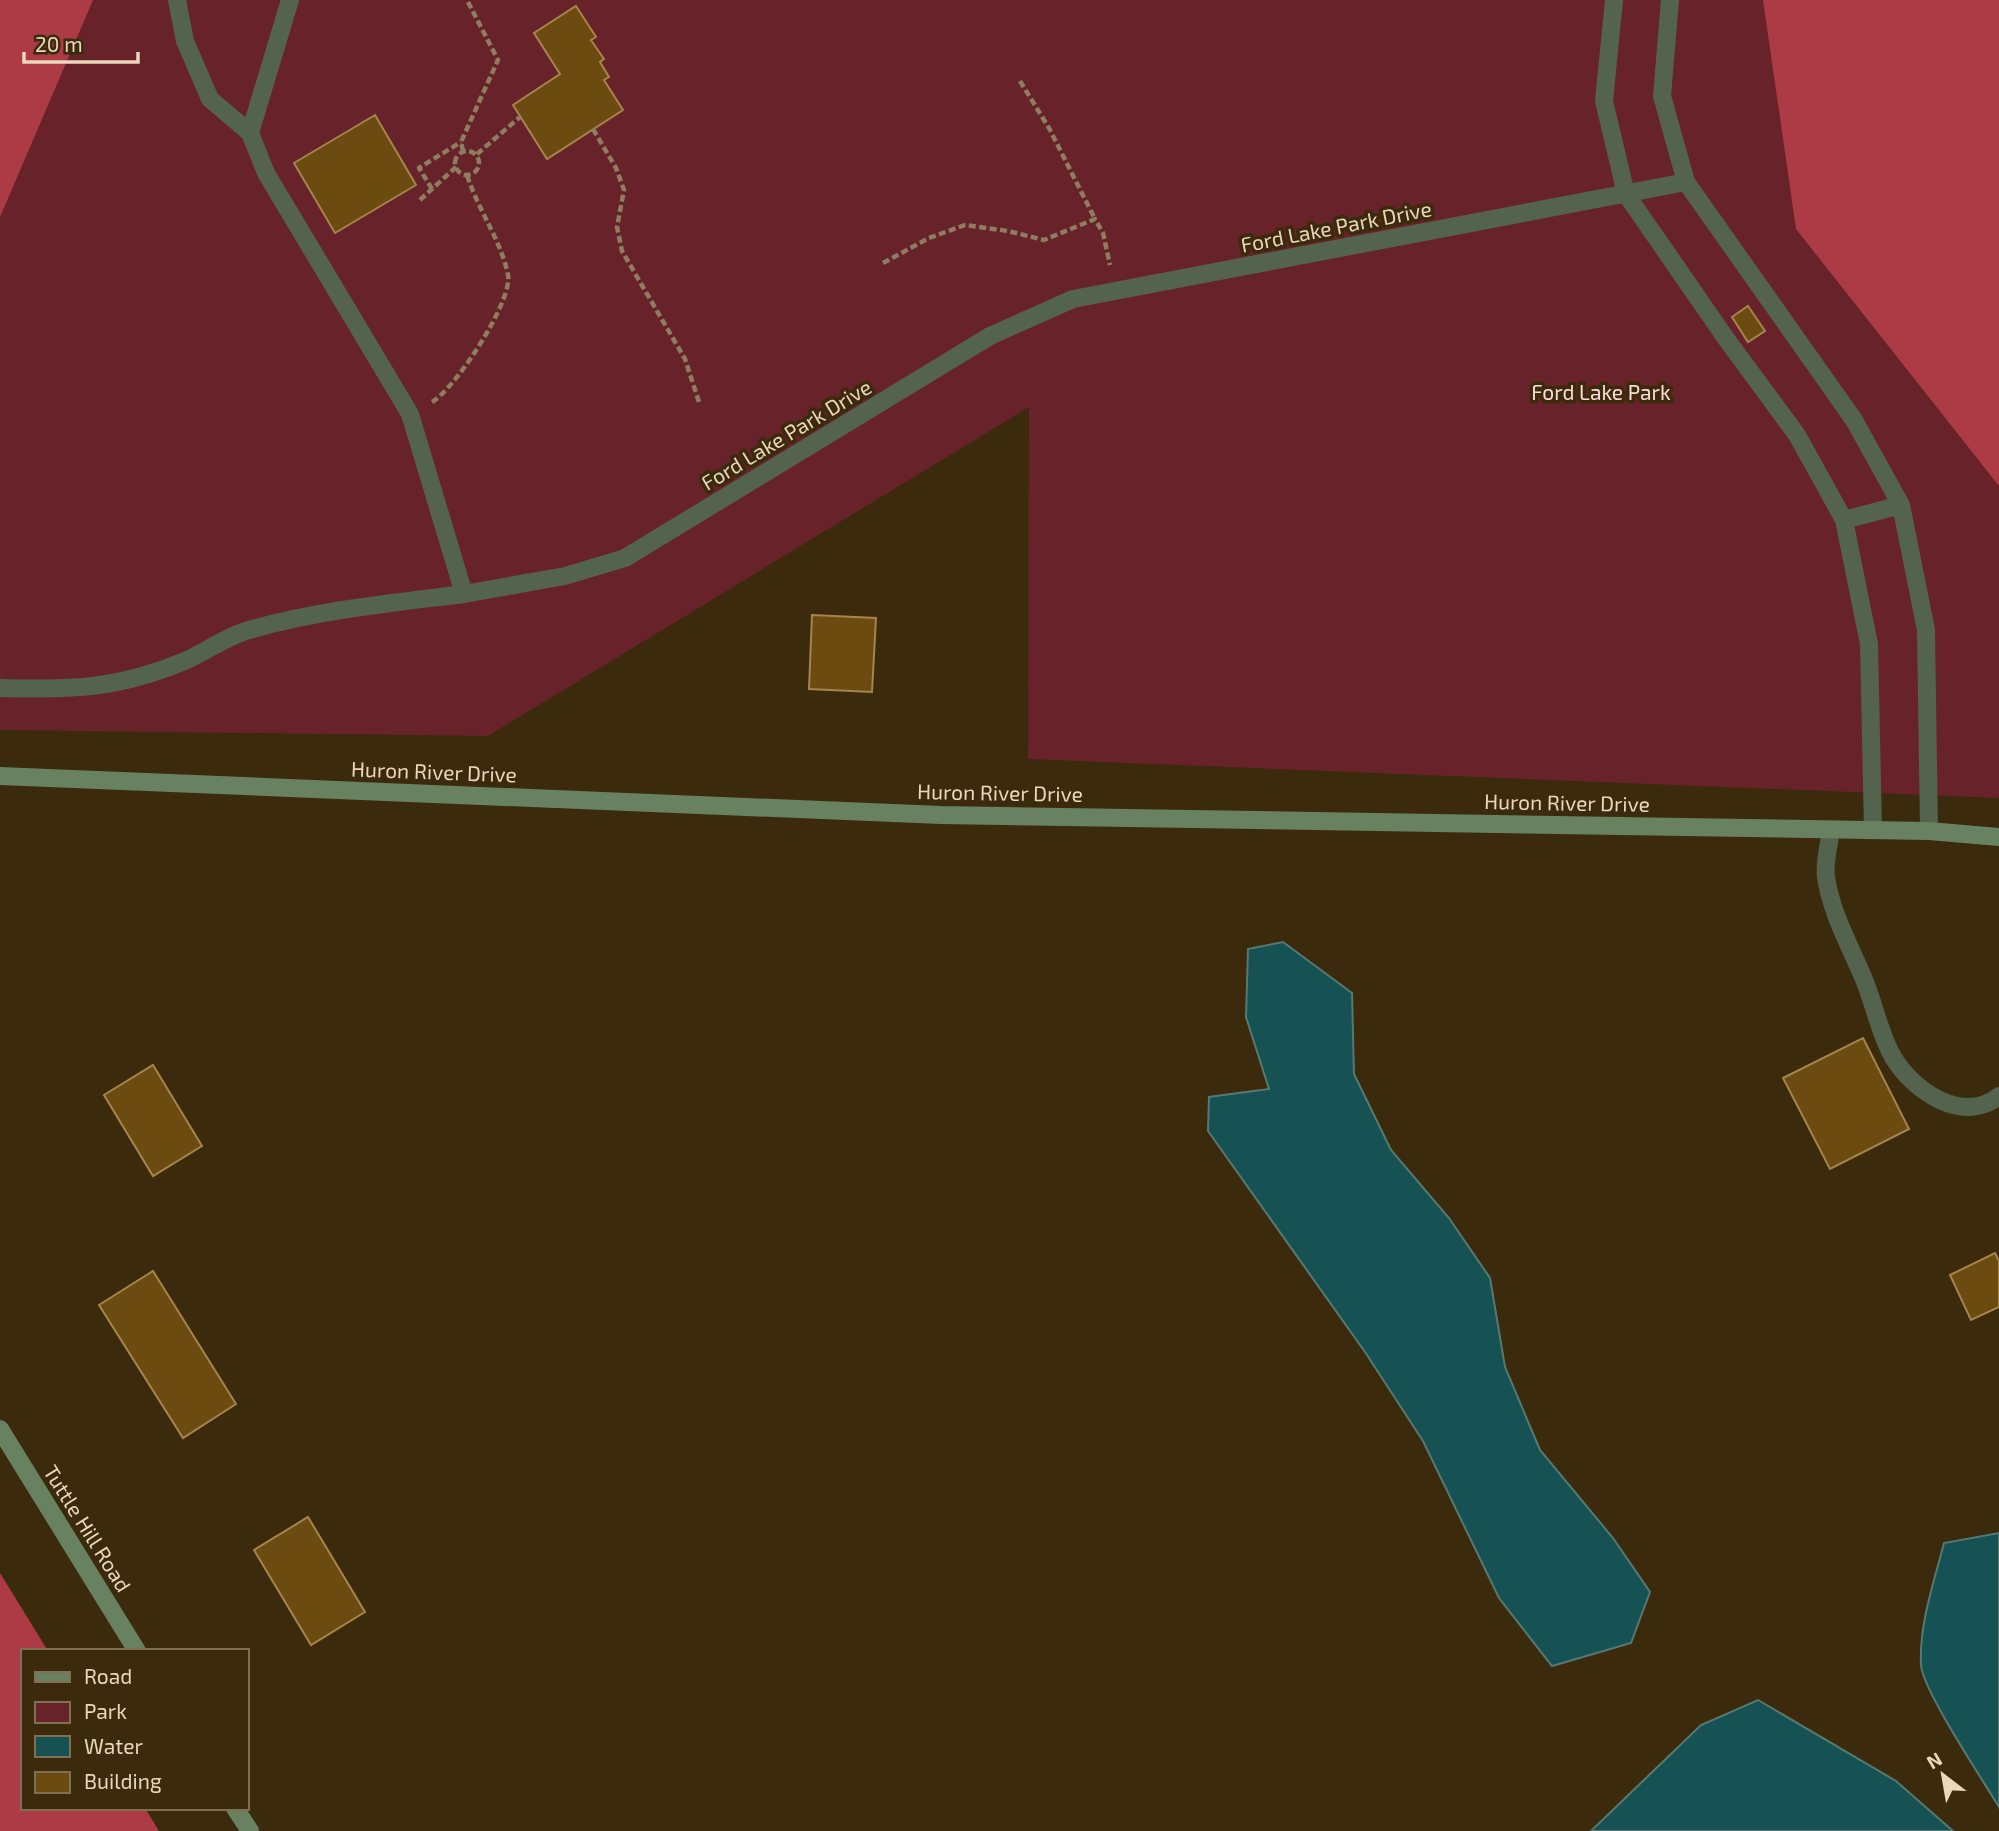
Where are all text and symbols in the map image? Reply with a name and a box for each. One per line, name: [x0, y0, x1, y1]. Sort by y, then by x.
scale bar: [24, 21, 138, 65]
text: 20 m: [35, 31, 83, 56]
street label: Ford Lake Park Drive: [1239, 195, 1433, 257]
street label: Ford Lake Park Drive: [697, 373, 875, 495]
park label: Ford Lake Park: [1531, 379, 1671, 404]
street label: Huron River Drive: [351, 756, 517, 786]
street label: Huron River Drive: [917, 778, 1083, 806]
street label: Huron River Drive: [1484, 788, 1650, 816]
street label: Tuttle Hill Road: [39, 1460, 137, 1596]
legend: [21, 1649, 248, 1810]
text: Road: [84, 1663, 132, 1688]
text: Park: [84, 1698, 127, 1723]
text: Water: [84, 1733, 143, 1758]
north arrow: [1908, 1740, 1978, 1810]
text: N: [1922, 1747, 1946, 1773]
text: Building: [84, 1768, 162, 1793]

